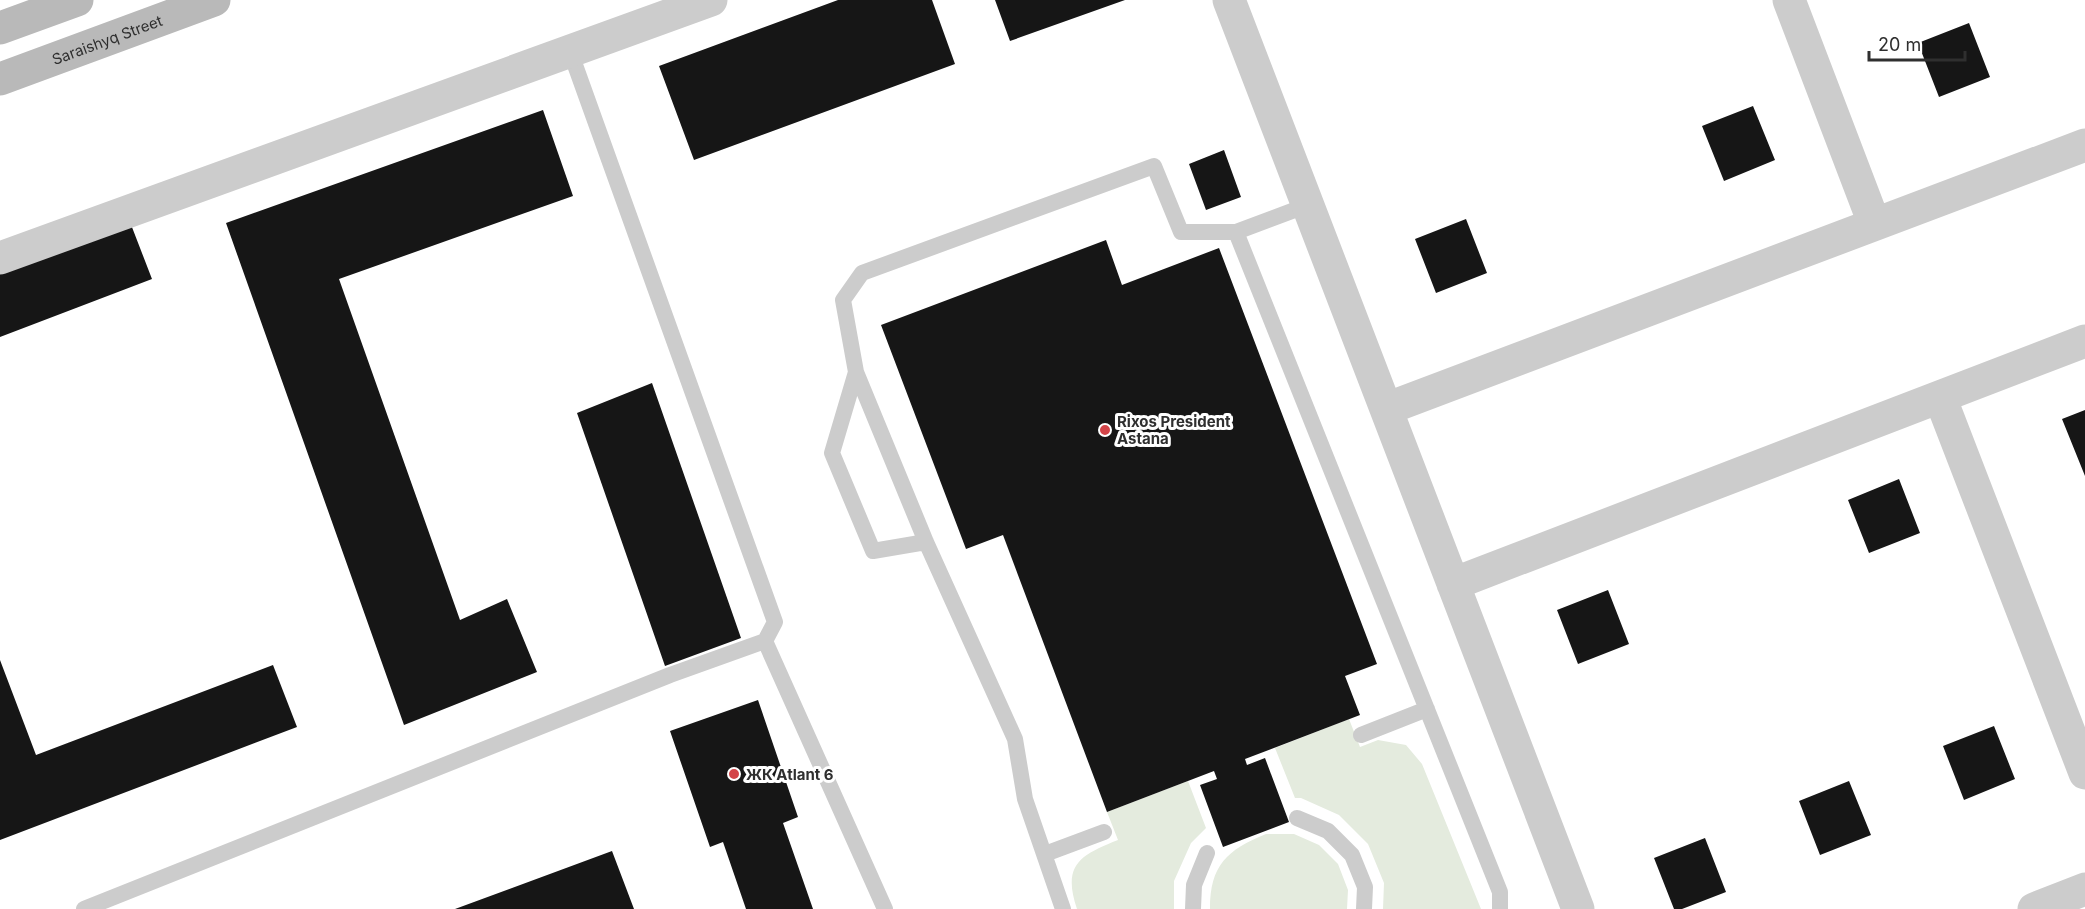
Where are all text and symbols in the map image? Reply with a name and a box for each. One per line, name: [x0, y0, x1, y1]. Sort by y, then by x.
street label: Saraishyq Street: [49, 10, 165, 69]
scale bar: [1869, 24, 1965, 62]
text: 20 m: [1878, 34, 1921, 55]
place label: Rixos President Astana: [1117, 412, 1231, 448]
marker: Rixos President Astana: [1098, 423, 1112, 437]
place label: ЖК Atlant 6: [746, 765, 834, 784]
marker: ЖК Atlant 6: [727, 767, 741, 781]

